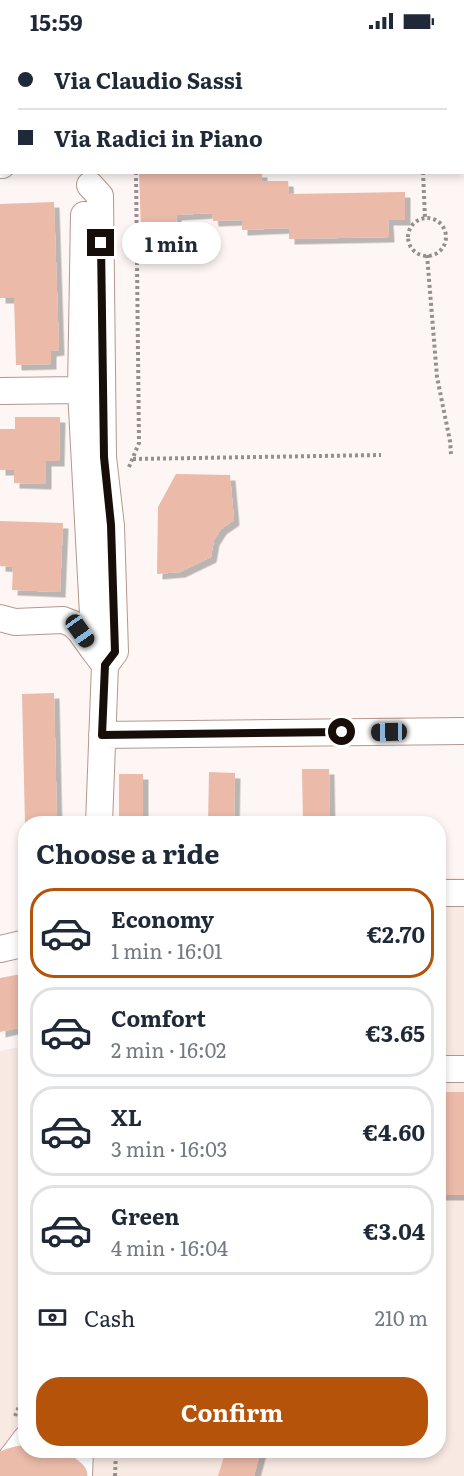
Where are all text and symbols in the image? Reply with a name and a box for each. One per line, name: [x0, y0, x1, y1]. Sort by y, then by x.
text: 15:59: [30, 5, 83, 38]
text: Via Claudio Sassi: [54, 63, 243, 96]
text: Via Radici in Piano: [54, 121, 263, 154]
callout: 1 min: [122, 222, 221, 264]
text: 1 min: [145, 228, 198, 258]
route end: [87, 229, 114, 256]
car: [62, 611, 98, 651]
route start: [328, 718, 355, 745]
car: [371, 723, 407, 741]
text: Choose a ride: [36, 832, 219, 872]
text: Economy: [111, 902, 214, 935]
icon: car: [39, 906, 93, 960]
text: €2.70: [367, 917, 425, 950]
text: 1 min · 16:01: [111, 935, 222, 965]
text: Comfort: [111, 1001, 206, 1034]
icon: car: [39, 1005, 93, 1059]
text: €3.65: [365, 1016, 425, 1049]
text: 2 min · 16:02: [111, 1034, 226, 1064]
text: XL: [111, 1100, 142, 1133]
icon: car: [39, 1104, 93, 1158]
text: €4.60: [363, 1115, 425, 1148]
text: 3 min · 16:03: [111, 1133, 227, 1163]
text: Green: [111, 1199, 180, 1232]
icon: car: [39, 1203, 93, 1257]
text: €3.04: [363, 1214, 425, 1247]
text: 4 min · 16:04: [111, 1232, 228, 1262]
icon: cash: [36, 1301, 69, 1334]
text: Cash: [84, 1301, 135, 1334]
text: 210 m: [375, 1302, 428, 1332]
button: Confirm: [36, 1377, 428, 1446]

